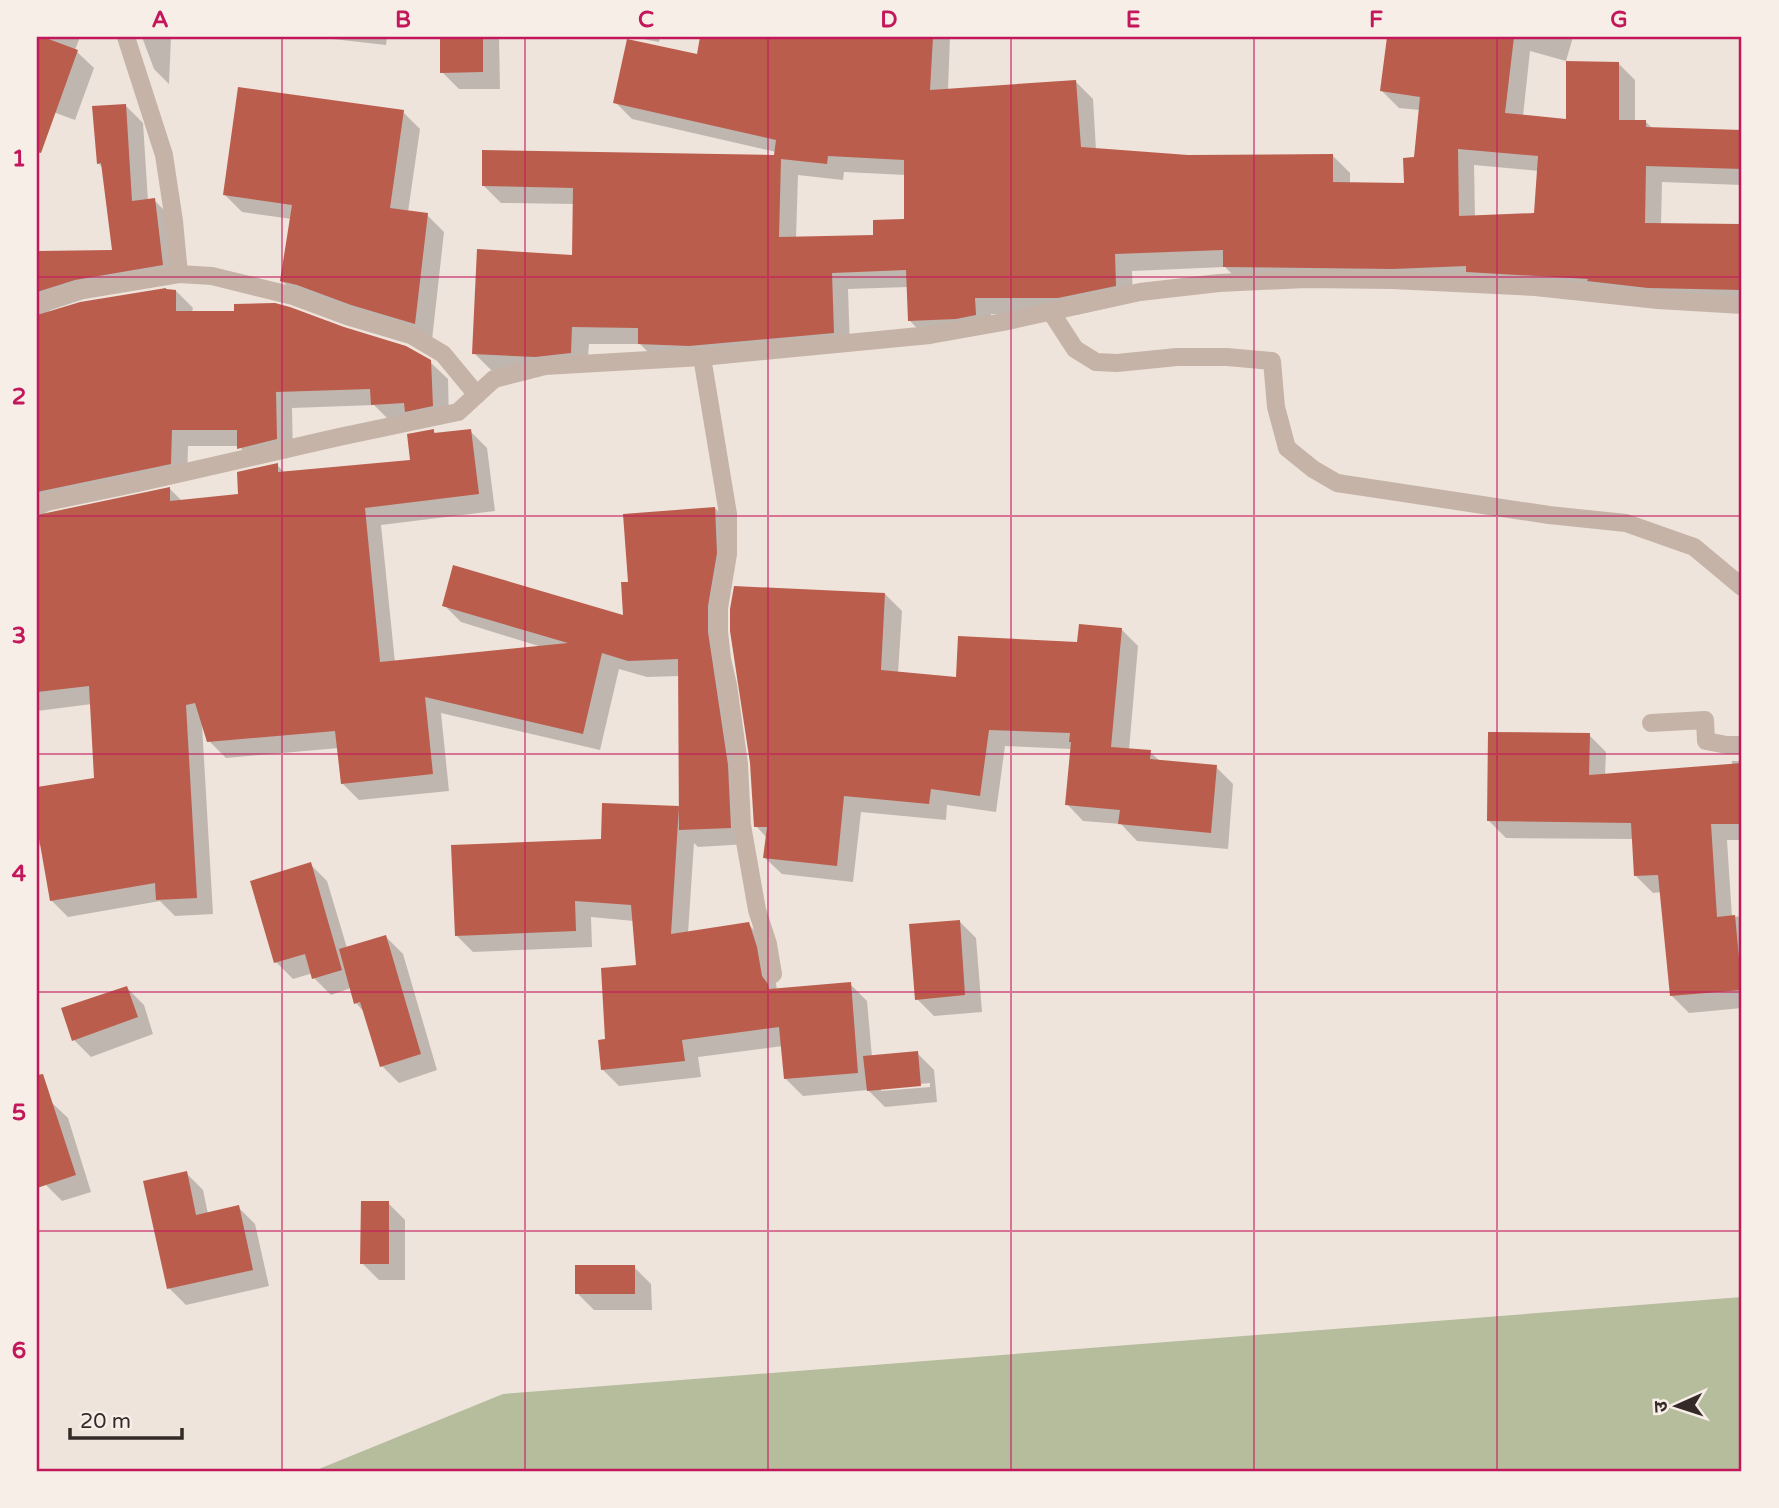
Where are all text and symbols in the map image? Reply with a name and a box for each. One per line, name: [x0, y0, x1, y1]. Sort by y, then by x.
text: A: [151, 6, 169, 34]
text: B: [395, 6, 411, 34]
text: C: [638, 6, 654, 34]
text: D: [880, 6, 898, 34]
text: E: [1126, 6, 1140, 34]
text: F: [1369, 6, 1383, 34]
text: G: [1610, 6, 1628, 34]
text: 1: [12, 145, 26, 173]
text: 2: [12, 383, 26, 411]
text: 3: [12, 622, 26, 650]
text: 4: [12, 860, 27, 888]
text: 5: [12, 1099, 26, 1127]
text: 6: [12, 1337, 26, 1365]
north arrow: [1642, 1372, 1712, 1442]
scale bar: [70, 1396, 182, 1440]
text: उ: [1650, 1400, 1672, 1413]
text: 20 m: [80, 1409, 131, 1434]

